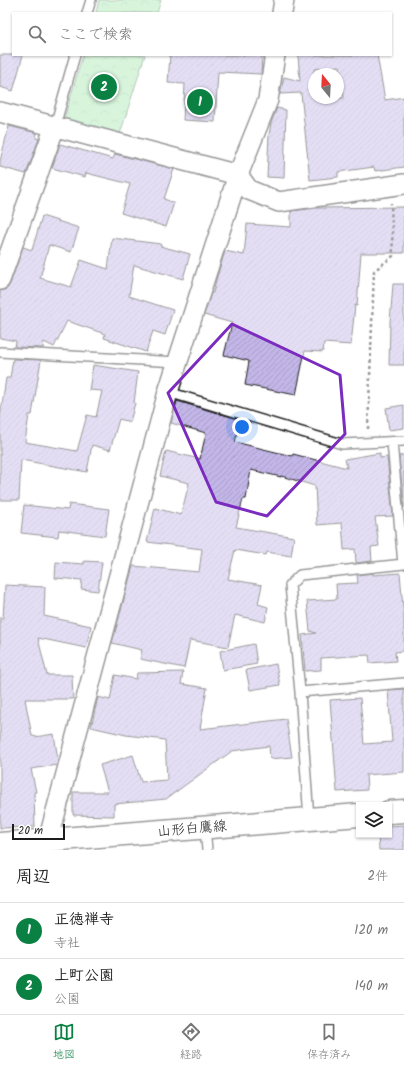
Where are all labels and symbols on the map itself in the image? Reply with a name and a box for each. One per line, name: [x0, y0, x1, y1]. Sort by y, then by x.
north arrow: [308, 68, 344, 104]
pin: 2: [91, 72, 117, 102]
pin: 1: [187, 87, 213, 117]
your location: [232, 417, 252, 437]
street label: 山形白鷹線: [156, 815, 228, 843]
scale bar: [12, 822, 65, 841]

